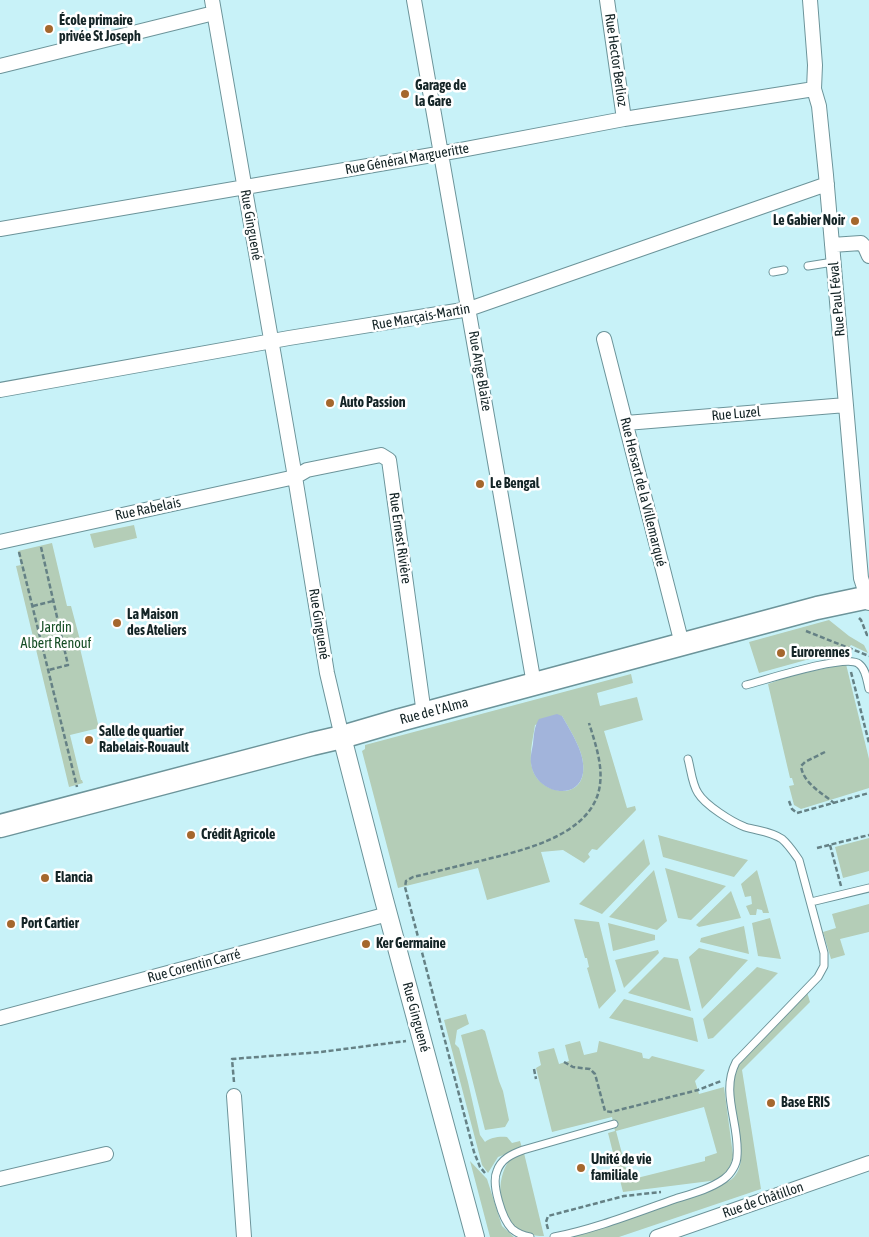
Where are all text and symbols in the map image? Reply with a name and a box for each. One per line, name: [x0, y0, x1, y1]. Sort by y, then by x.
street label: Rue Hector Berlioz: [601, 12, 631, 108]
place label: École primaire privée St Joseph: [59, 13, 141, 46]
marker: École primaire privée St Joseph: [43, 23, 55, 35]
place label: Garage de la Gare: [415, 78, 466, 110]
marker: Garage de la Gare: [399, 88, 411, 100]
street label: Rue Général Margueritte: [344, 140, 470, 178]
street label: Rue Ginguené: [236, 188, 266, 262]
place label: Le Gabier Noir: [773, 213, 845, 229]
marker: Le Gabier Noir: [849, 215, 861, 227]
street label: Rue Paul Féval: [825, 261, 849, 337]
street label: Rue Marçais-Martin: [371, 300, 471, 334]
street label: Rue Ange Blaize: [465, 330, 495, 412]
place label: Auto Passion: [340, 395, 406, 411]
marker: Auto Passion: [324, 397, 336, 409]
street label: Rue Luzel: [711, 403, 761, 425]
street label: Rue Hersart de la Villemarqué: [616, 416, 670, 568]
place label: Le Bengal: [490, 476, 539, 492]
marker: Le Bengal: [474, 478, 486, 490]
street label: Rue Ernest Rivière: [385, 491, 415, 585]
street label: Rue Rabelais: [114, 494, 182, 524]
street label: Rue Ginguené: [305, 587, 333, 661]
place label: La Maison des Ateliers: [127, 607, 186, 640]
marker: La Maison des Ateliers: [111, 617, 123, 629]
park label: Jardin Albert Renouf: [21, 620, 91, 652]
place label: Eurorennes: [791, 645, 850, 661]
marker: Eurorennes: [775, 647, 787, 659]
street label: Rue de l'Alma: [398, 694, 470, 728]
place label: Salle de quartier Rabelais-Rouault: [99, 724, 189, 756]
marker: Salle de quartier Rabelais-Rouault: [83, 734, 95, 746]
place label: Crédit Agricole: [201, 827, 275, 843]
marker: Crédit Agricole: [185, 829, 197, 841]
place label: Elancia: [55, 870, 93, 886]
marker: Elancia: [39, 872, 51, 884]
place label: Port Cartier: [21, 916, 79, 932]
marker: Port Cartier: [5, 918, 17, 930]
place label: Ker Germaine: [376, 936, 446, 952]
marker: Ker Germaine: [360, 938, 372, 950]
street label: Rue Corentin Carré: [146, 946, 242, 986]
street label: Rue Ginguené: [399, 980, 433, 1054]
place label: Base ERIS: [781, 1095, 830, 1111]
marker: Base ERIS: [765, 1097, 777, 1109]
place label: Unité de vie familiale: [591, 1152, 652, 1184]
marker: Unité de vie familiale: [575, 1162, 587, 1174]
street label: Rue de Châtillon: [720, 1178, 806, 1222]

